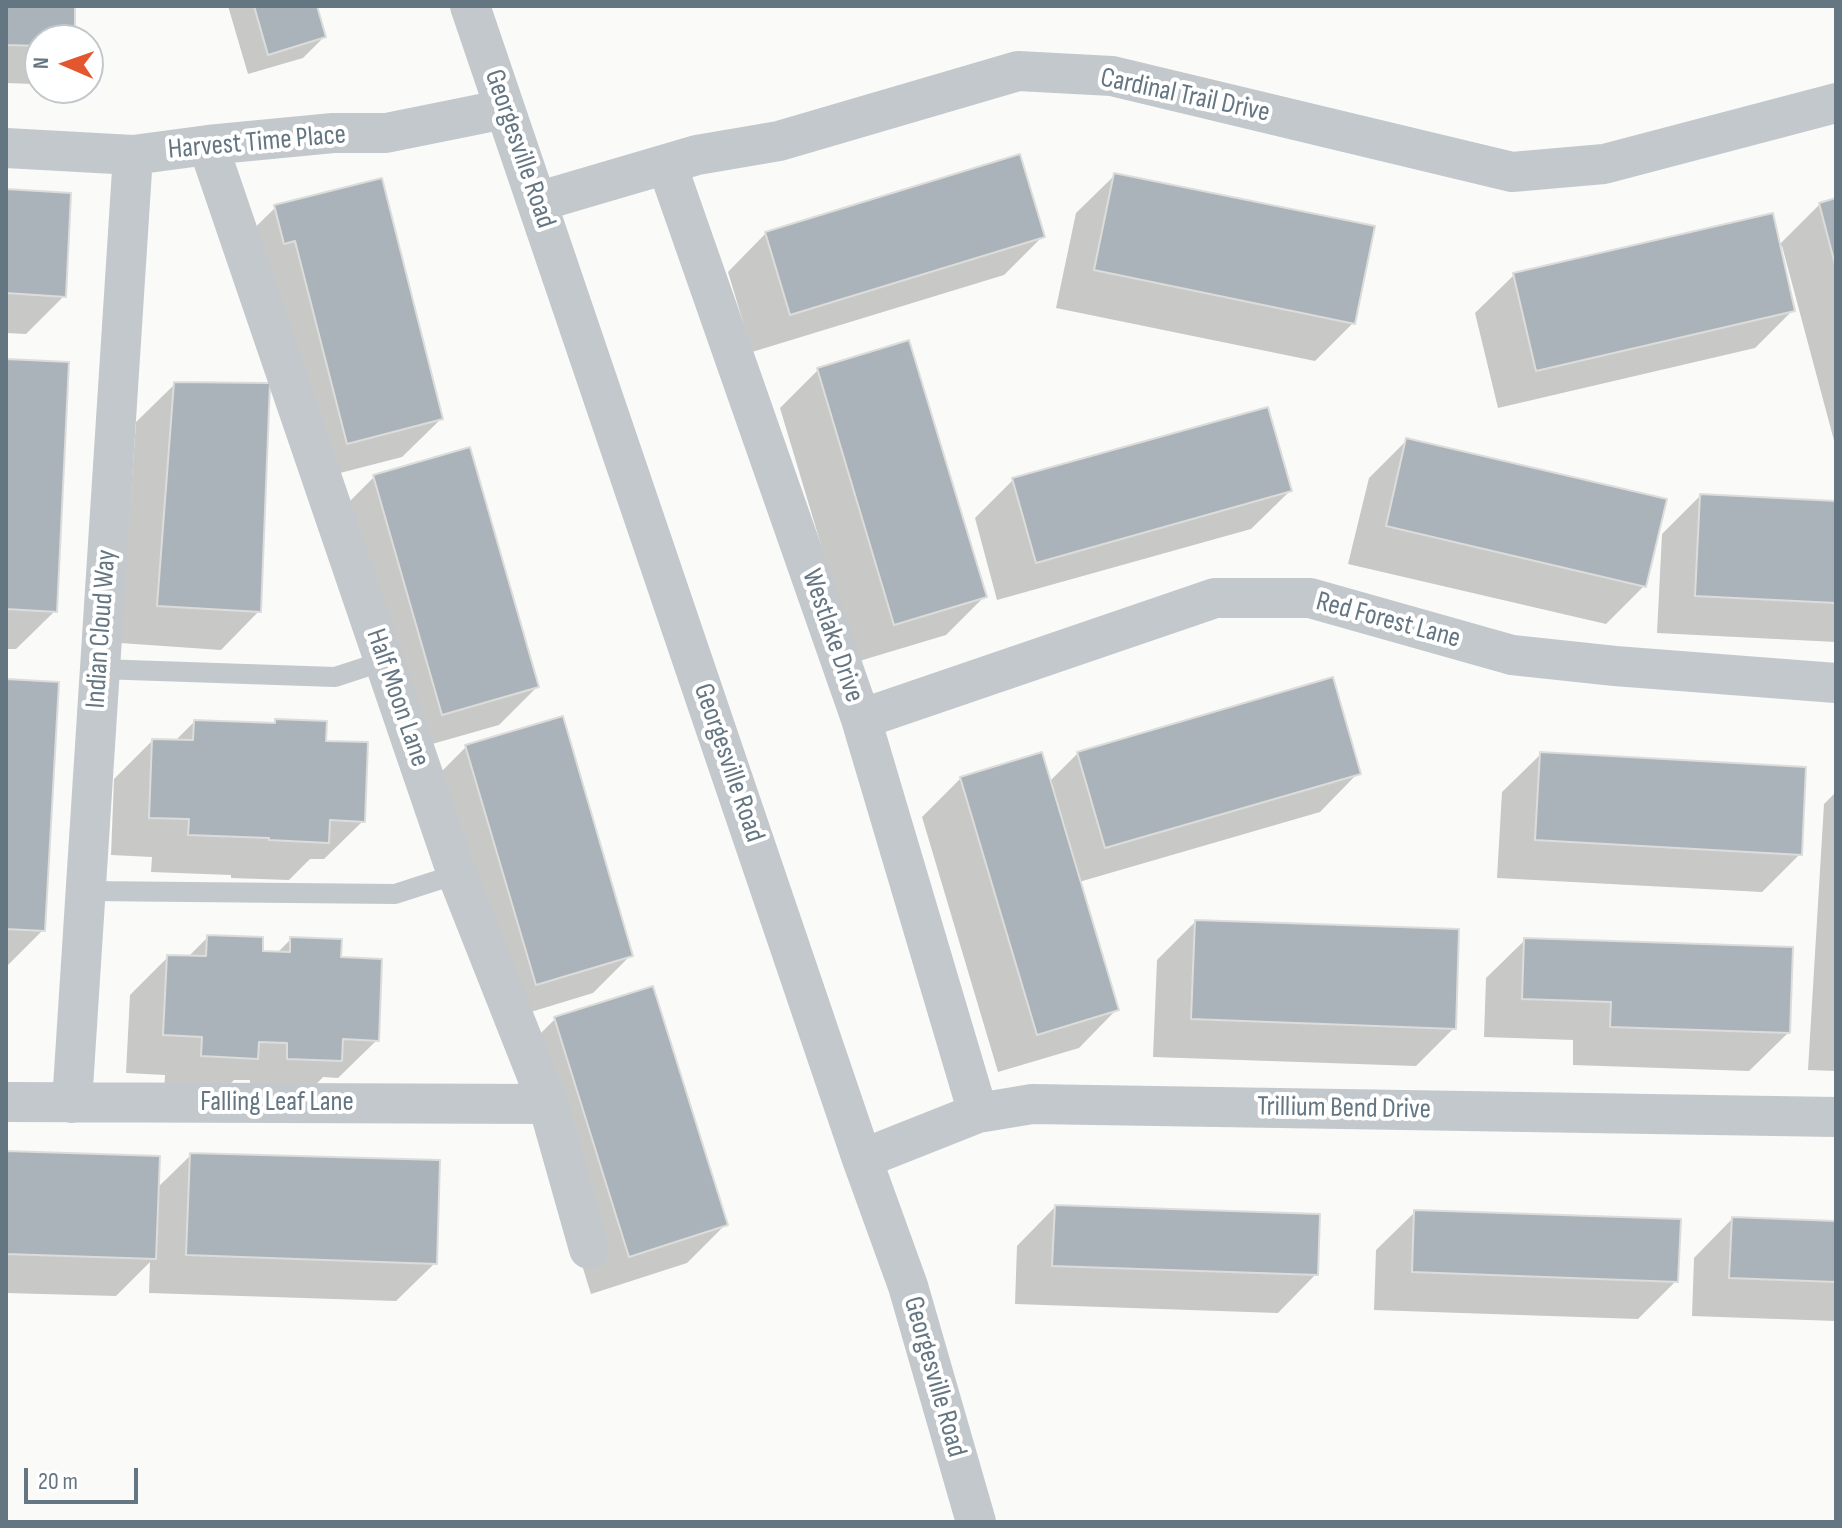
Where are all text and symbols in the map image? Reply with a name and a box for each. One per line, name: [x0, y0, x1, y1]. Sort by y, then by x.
north arrow: [24, 24, 104, 104]
text: N: [28, 57, 55, 70]
street label: Cardinal Trail Drive: [1097, 62, 1273, 130]
street label: Georgesville Road: [476, 65, 562, 233]
street label: Harvest Time Place: [167, 118, 347, 168]
street label: Indian Cloud Way: [80, 549, 124, 709]
street label: Westlake Drive: [794, 565, 870, 707]
street label: Red Forest Lane: [1312, 586, 1464, 656]
street label: Half Moon Lane: [358, 625, 436, 771]
street label: Georgesville Road: [685, 679, 771, 847]
street label: Falling Leaf Lane: [200, 1086, 354, 1120]
street label: Trillium Bend Drive: [1257, 1091, 1431, 1127]
street label: Georgesville Road: [895, 1293, 973, 1461]
scale bar: [28, 1452, 142, 1502]
text: 20 m: [38, 1467, 78, 1496]

